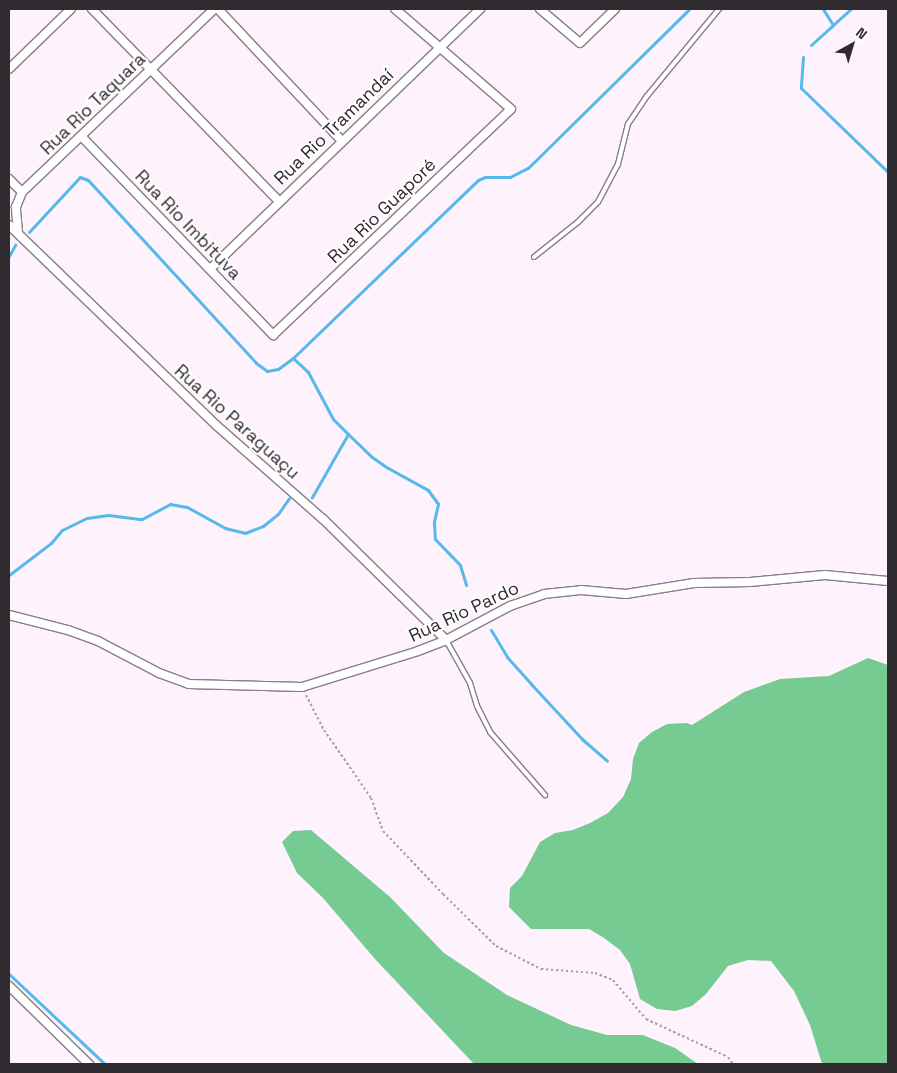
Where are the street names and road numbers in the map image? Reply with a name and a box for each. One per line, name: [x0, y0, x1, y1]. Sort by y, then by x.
street label: Rua Rio Taquara: [36, 48, 150, 160]
street label: Rua Rio Tramandaí: [270, 64, 398, 190]
street label: Rua Rio Guaporé: [323, 154, 441, 268]
street label: Rua Rio Imbituva: [130, 166, 246, 284]
street label: Rua Rio Paraguaçu: [170, 360, 304, 484]
street label: Rua Rio Pardo: [406, 577, 522, 647]

